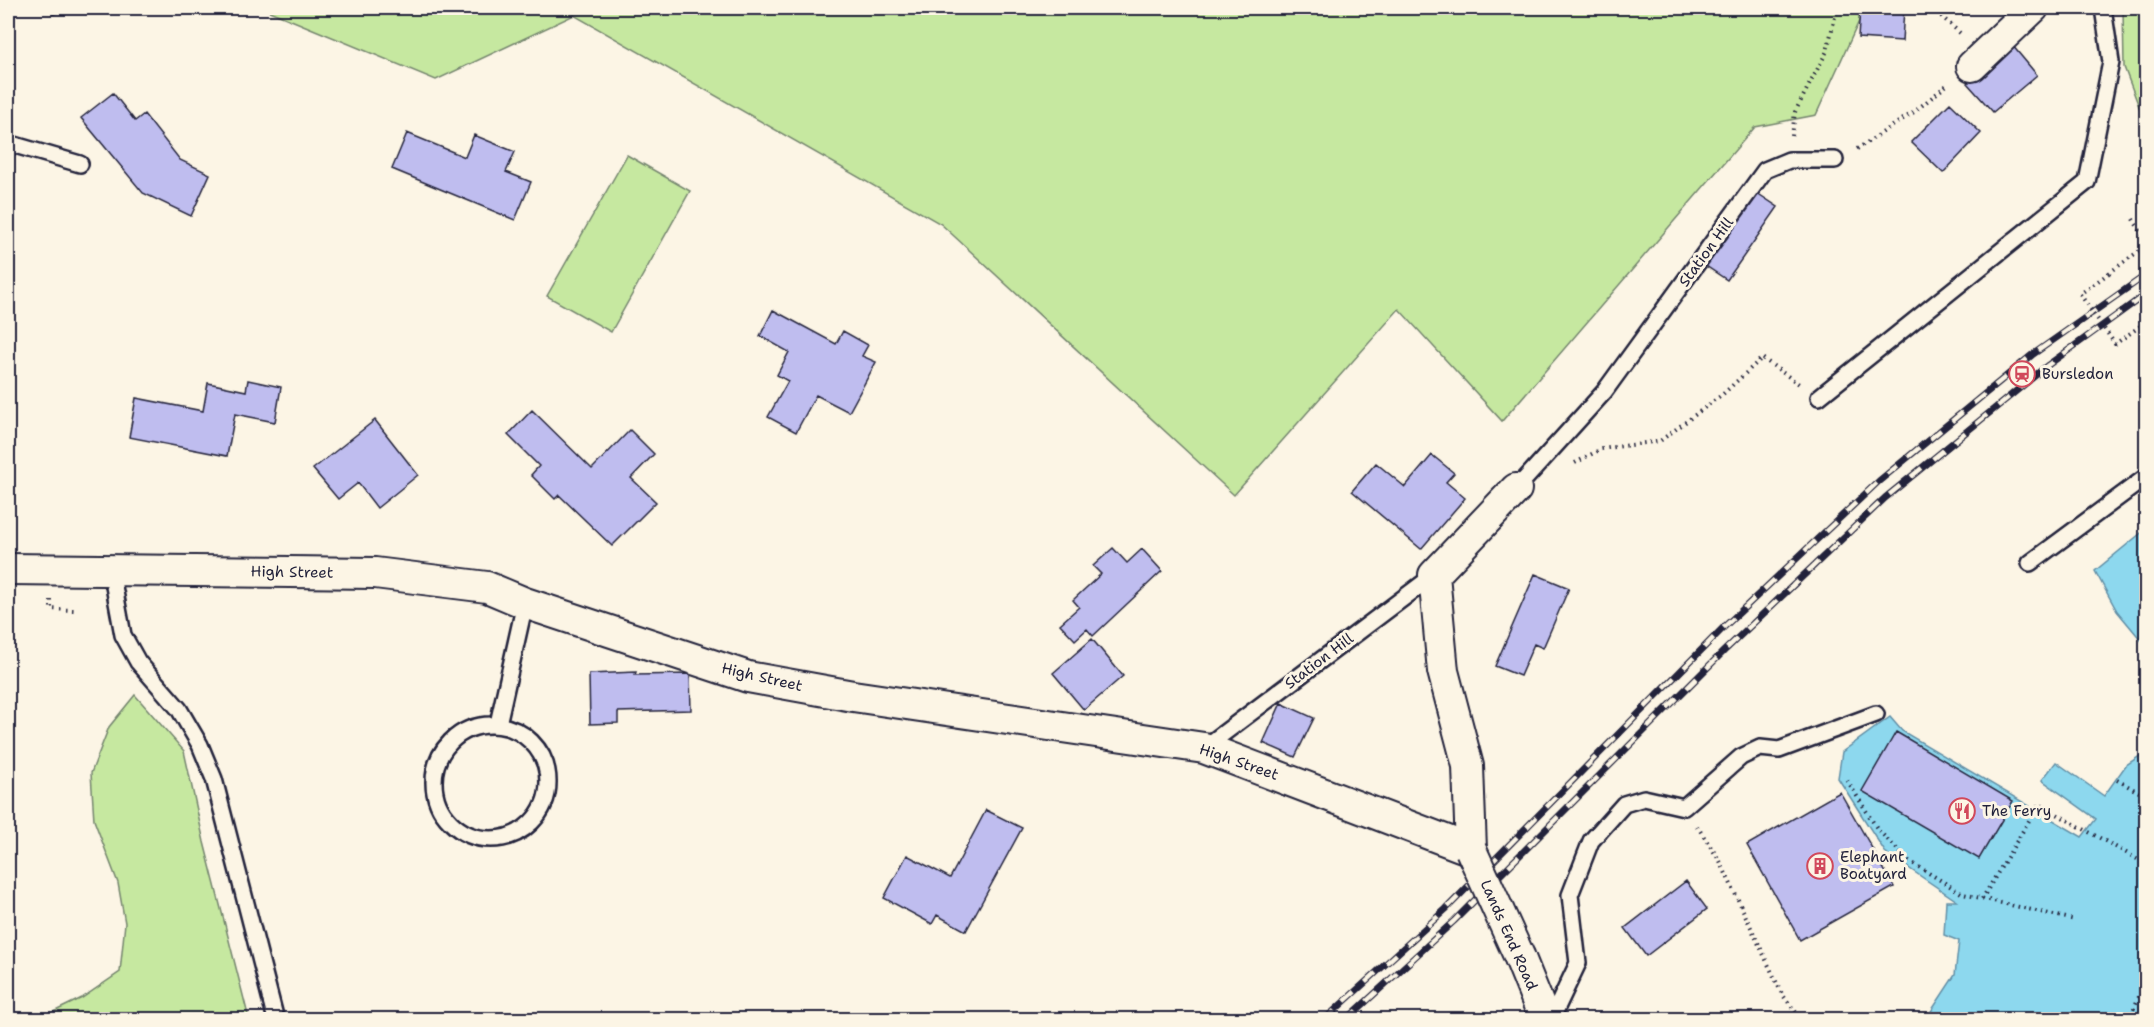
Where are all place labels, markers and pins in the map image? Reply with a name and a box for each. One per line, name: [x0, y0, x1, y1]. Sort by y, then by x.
station icon: Bursledon: [2007, 359, 2037, 389]
place label: Bursledon: [2042, 364, 2113, 384]
restaurant icon: The Ferry: [1947, 796, 1977, 826]
place label: The Ferry: [1982, 801, 2051, 821]
place label: Elephant Boatyard: [1840, 847, 1907, 884]
building icon: Elephant Boatyard: [1805, 851, 1835, 881]

